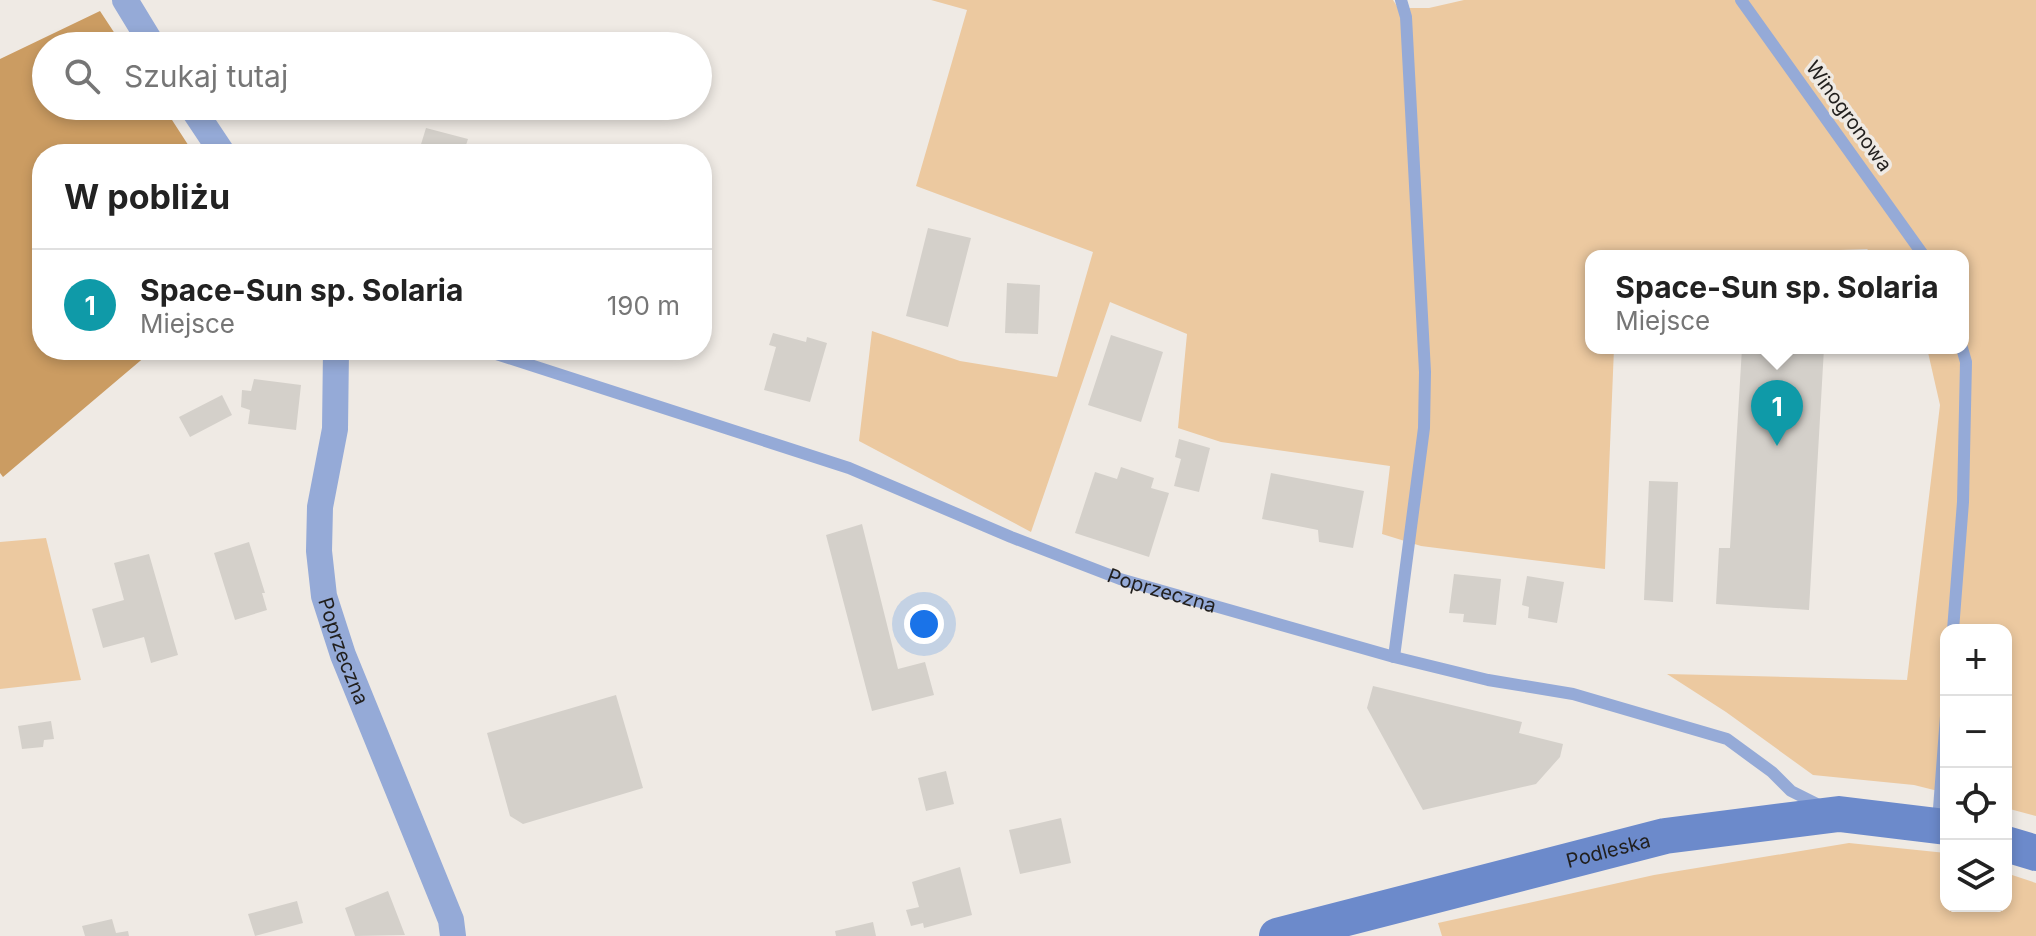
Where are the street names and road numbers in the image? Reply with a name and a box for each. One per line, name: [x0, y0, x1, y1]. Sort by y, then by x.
street label: Winogronowa: [1801, 56, 1897, 176]
street label: Poprzeczna: [1104, 563, 1219, 618]
street label: Poprzeczna: [313, 594, 374, 708]
street label: Podleska: [1563, 828, 1653, 873]

